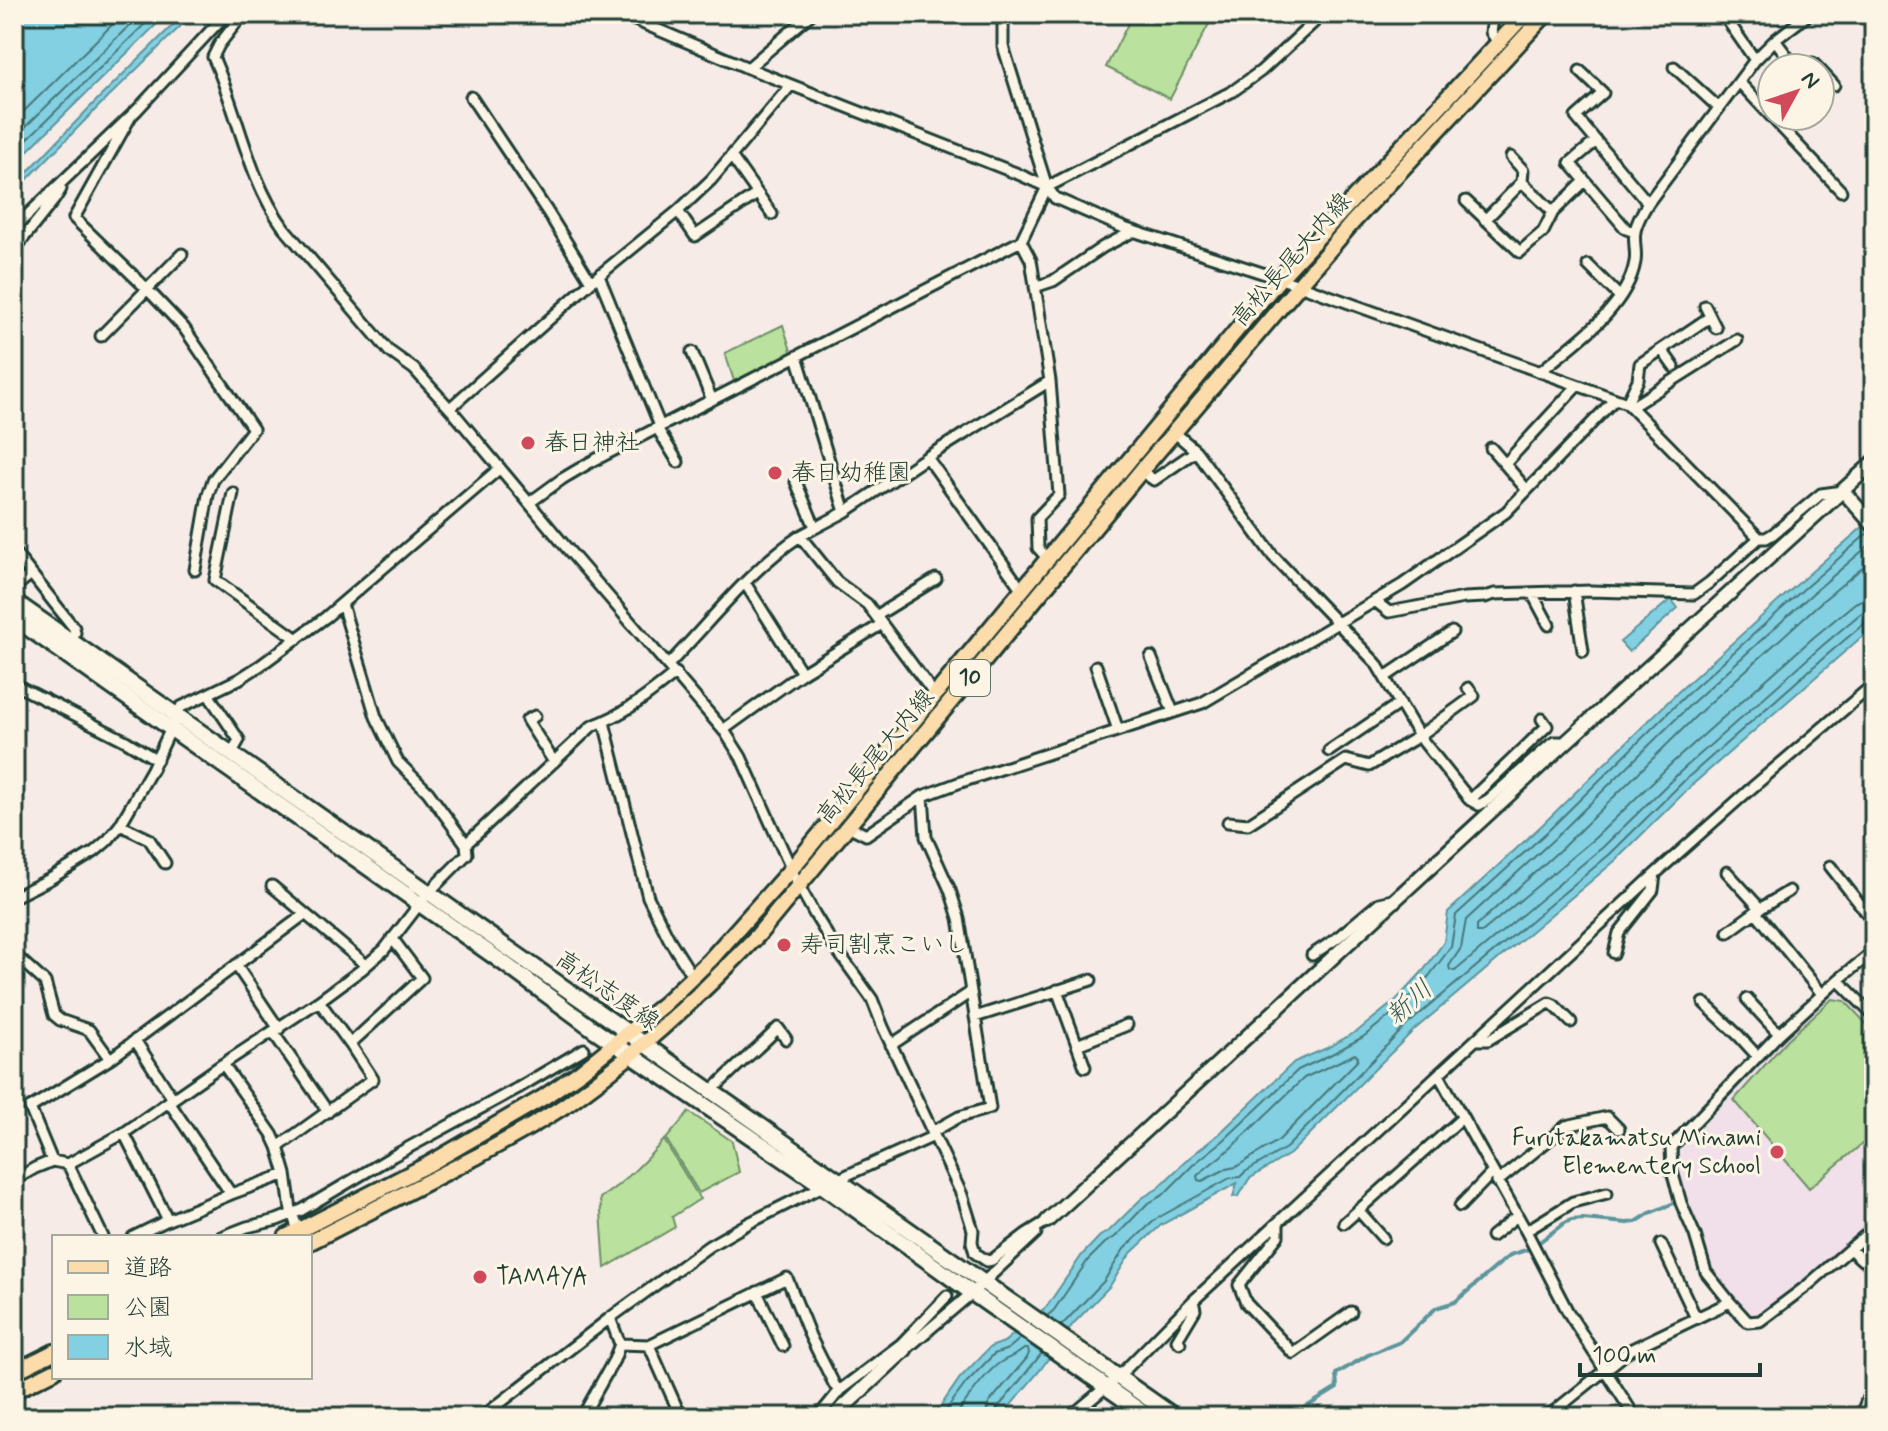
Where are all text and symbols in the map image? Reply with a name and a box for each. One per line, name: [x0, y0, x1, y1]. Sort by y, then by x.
north arrow: [1756, 52, 1836, 132]
text: N: [1794, 66, 1825, 95]
street label: 高松長尾大内線: [1225, 186, 1359, 334]
place label: 春日神社: [544, 428, 640, 459]
marker: 春日神社: [519, 434, 537, 452]
place label: 春日幼稚園: [791, 458, 911, 489]
marker: 春日幼稚園: [766, 464, 784, 482]
road number: 10: [950, 660, 990, 696]
street label: 高松長尾大内線: [810, 683, 942, 831]
place label: 寿司割烹こいし: [800, 930, 968, 961]
marker: 寿司割烹こいし: [775, 936, 793, 954]
street label: 高松志度線: [549, 944, 665, 1038]
water label: 新川: [1379, 973, 1441, 1033]
place label: Furutakamatsu Minami Elementery School: [1512, 1123, 1761, 1182]
marker: Furutakamatsu Minami Elementery School: [1768, 1143, 1786, 1161]
legend: [52, 1235, 312, 1379]
text: 道路: [124, 1253, 172, 1284]
place label: TAMAYA: [496, 1262, 588, 1293]
marker: TAMAYA: [471, 1268, 489, 1286]
text: 公園: [124, 1293, 172, 1324]
scale bar: [1580, 1327, 1760, 1377]
text: 水域: [124, 1333, 172, 1364]
text: 100 m: [1592, 1341, 1656, 1372]

